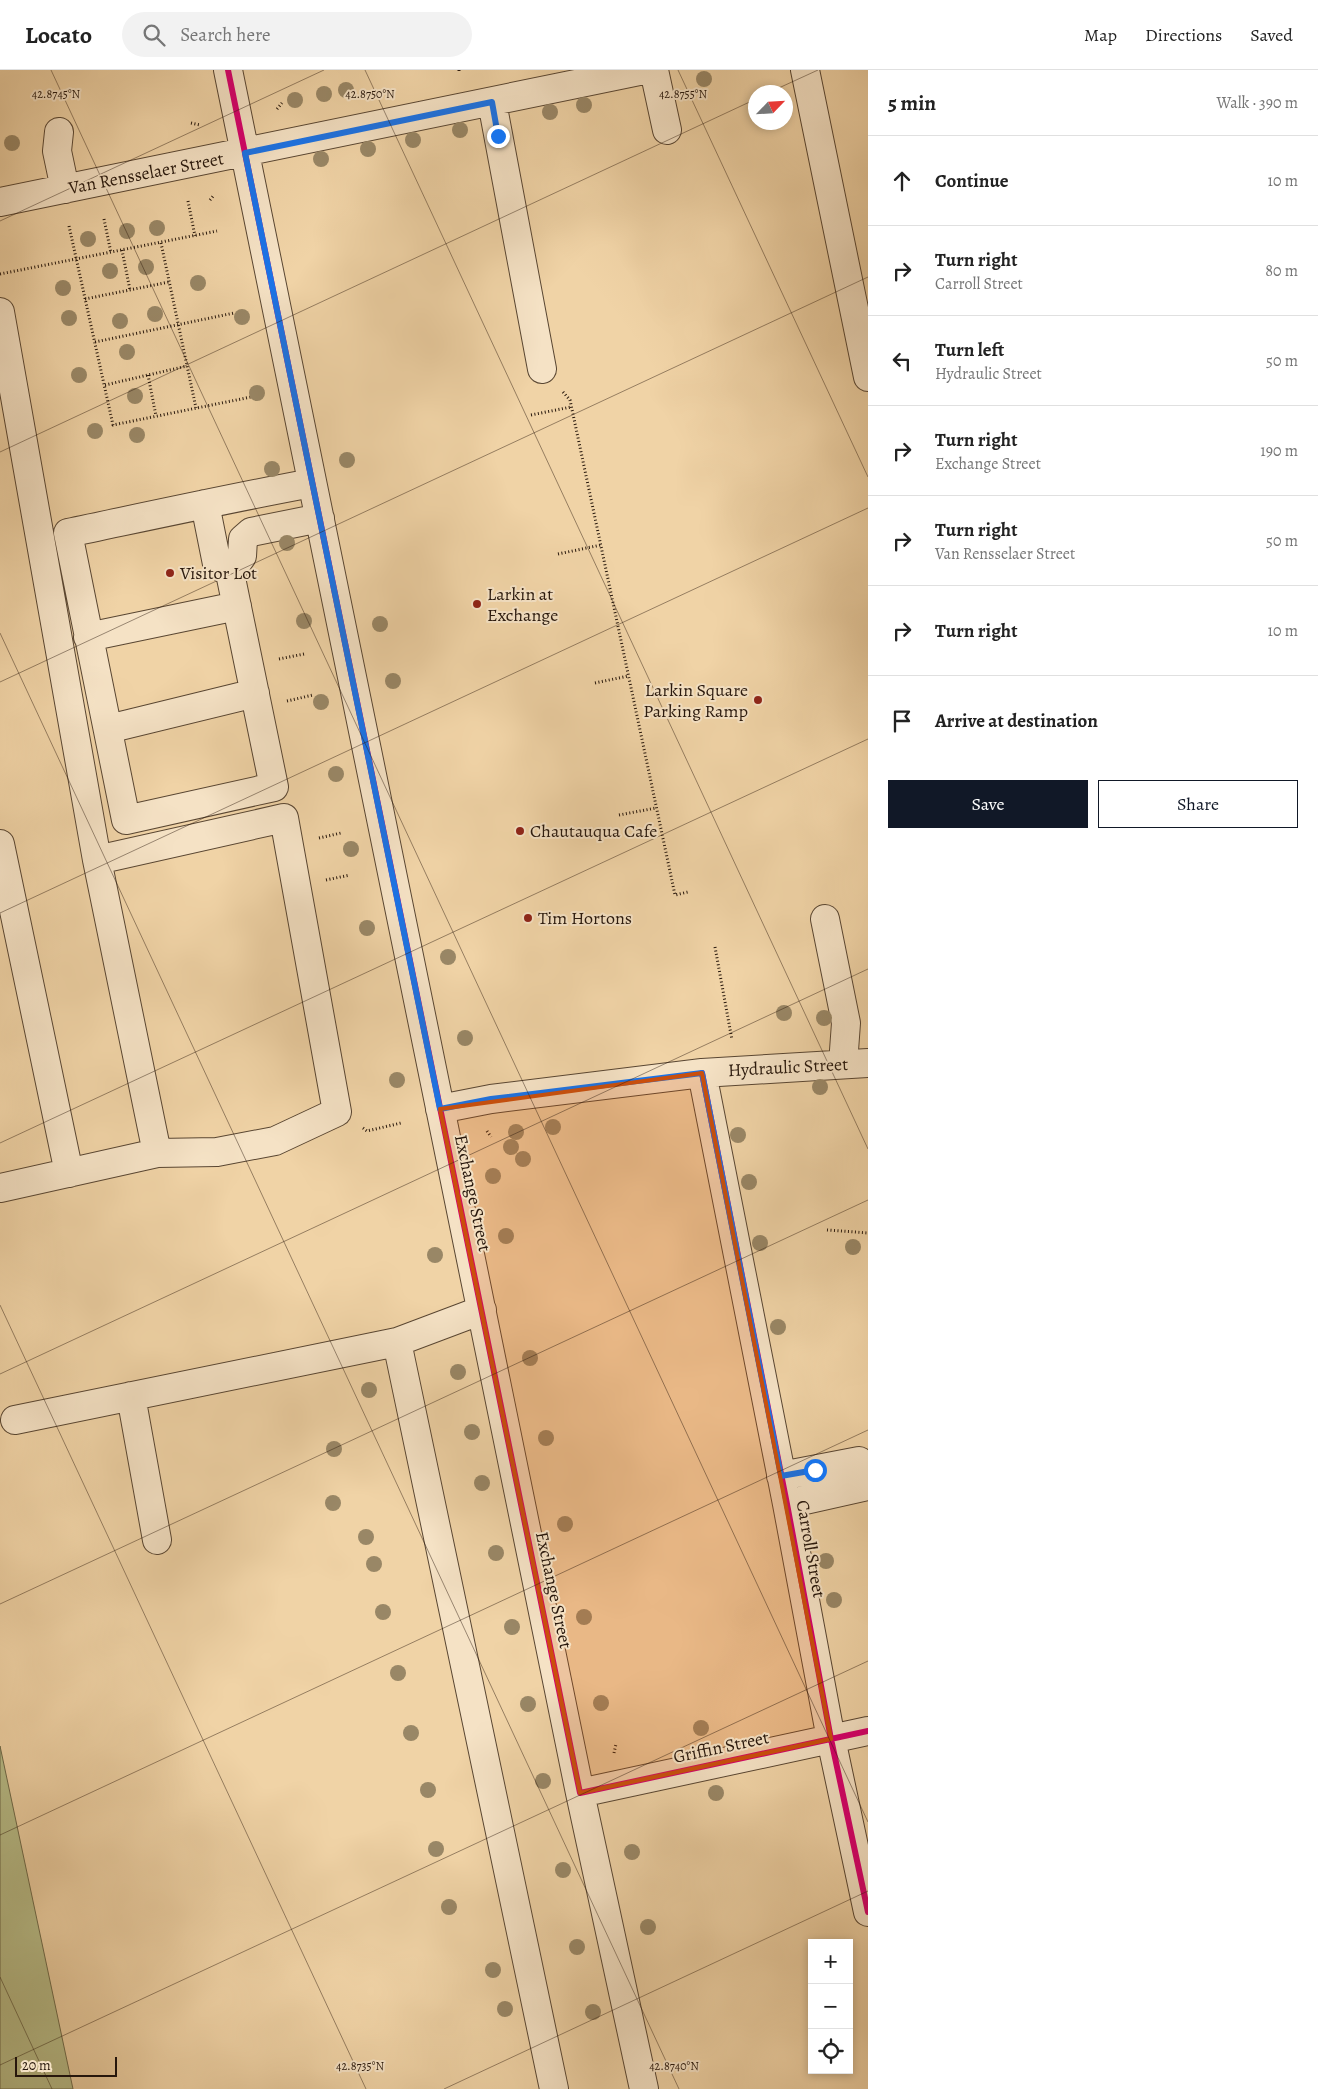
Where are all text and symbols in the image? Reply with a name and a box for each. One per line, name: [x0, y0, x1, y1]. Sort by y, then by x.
search box: [122, 12, 472, 57]
text: Locato: [25, 19, 92, 51]
icon: search: [140, 21, 168, 49]
text: Search here: [180, 22, 271, 48]
text: Map: [1084, 23, 1117, 47]
text: Directions: [1145, 23, 1222, 47]
text: Saved: [1250, 23, 1293, 47]
north arrow: [748, 85, 793, 130]
text: 42.8745°N: [32, 86, 81, 102]
text: 42.8750°N: [345, 86, 395, 102]
text: 42.8755°N: [659, 86, 707, 102]
text: 5 min: [888, 89, 936, 117]
text: Walk · 390 m: [1217, 92, 1298, 114]
route end: [487, 125, 510, 148]
street label: Van Rensselaer Street: [65, 146, 226, 200]
icon: ahead: [888, 167, 916, 195]
text: Continue: [935, 168, 1009, 194]
text: 10 m: [1268, 170, 1298, 192]
text: Turn right: [935, 247, 1017, 273]
icon: right: [888, 257, 916, 285]
text: 80 m: [1265, 260, 1298, 282]
text: Carroll Street: [935, 273, 1023, 295]
text: Turn left: [935, 337, 1004, 363]
icon: left: [888, 347, 916, 375]
text: 50 m: [1266, 350, 1298, 372]
text: Hydraulic Street: [935, 363, 1042, 385]
text: Turn right: [935, 427, 1017, 453]
icon: right: [888, 437, 916, 465]
text: 190 m: [1260, 440, 1298, 462]
text: Exchange Street: [935, 453, 1041, 475]
text: Turn right: [935, 517, 1017, 543]
icon: right: [888, 527, 916, 555]
text: 50 m: [1266, 530, 1298, 552]
text: Van Rensselaer Street: [935, 543, 1075, 565]
place label: Visitor Lot: [179, 561, 257, 585]
marker: Visitor Lot: [164, 567, 176, 579]
place label: Larkin at Exchange: [487, 582, 558, 627]
marker: Larkin at Exchange: [471, 598, 483, 610]
icon: right: [888, 617, 916, 645]
text: Turn right: [935, 618, 1017, 644]
text: 10 m: [1268, 620, 1298, 642]
place label: Larkin Square Parking Ramp: [643, 678, 748, 723]
marker: Larkin Square Parking Ramp: [752, 694, 764, 706]
icon: arrive: [888, 707, 916, 735]
text: Arrive at destination: [935, 708, 1098, 734]
button: Save: [888, 780, 1088, 828]
button: Share: [1098, 780, 1298, 828]
place label: Chautauqua Cafe: [530, 819, 657, 843]
marker: Chautauqua Cafe: [514, 825, 526, 837]
place label: Tim Hortons: [538, 906, 632, 930]
marker: Tim Hortons: [522, 912, 534, 924]
street label: Hydraulic Street: [727, 1052, 849, 1082]
street label: Exchange Street: [449, 1132, 497, 1254]
route start: [804, 1459, 827, 1482]
street label: Carroll Street: [791, 1498, 831, 1600]
street label: Exchange Street: [530, 1529, 578, 1651]
street label: Griffin Street: [671, 1725, 771, 1769]
map controls: [808, 1939, 853, 2074]
button: +: [808, 1939, 853, 1984]
button: −: [808, 1984, 853, 2029]
button: locate: [808, 2029, 853, 2074]
scale bar: [15, 2054, 118, 2077]
text: 20 m: [22, 2056, 51, 2075]
text: 42.8735°N: [336, 2058, 384, 2074]
text: 42.8740°N: [649, 2058, 699, 2074]

